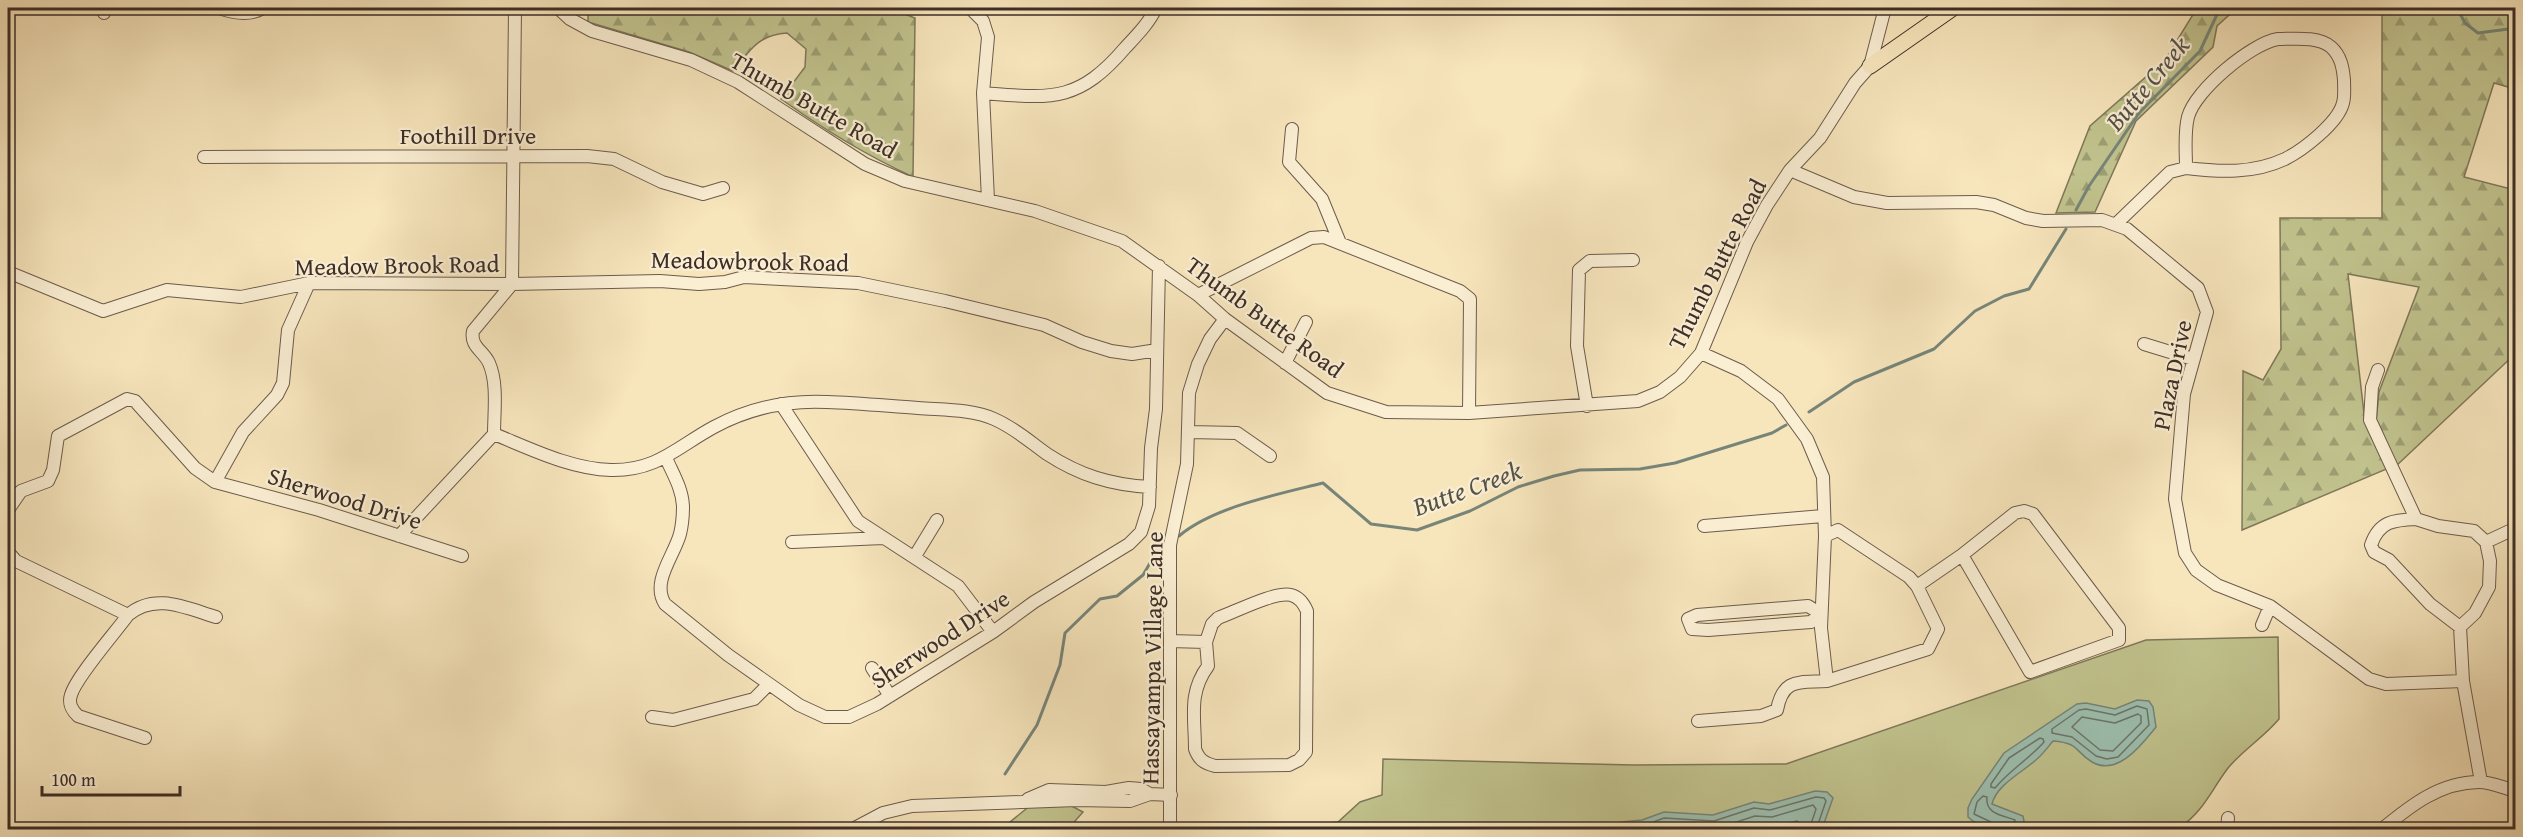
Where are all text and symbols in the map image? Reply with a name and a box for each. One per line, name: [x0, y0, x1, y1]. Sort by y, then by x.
water label: Butte Creek: [2095, 27, 2198, 140]
street label: Thumb Butte Road: [724, 43, 904, 167]
street label: Foothill Drive: [400, 118, 536, 153]
street label: Thumb Butte Road: [1659, 172, 1775, 355]
street label: Meadowbrook Road: [651, 242, 850, 280]
street label: Meadow Brook Road: [294, 246, 500, 284]
street label: Thumb Butte Road: [1179, 248, 1351, 386]
street label: Plaza Drive: [2143, 317, 2201, 433]
water label: Butte Creek: [1406, 450, 1527, 526]
street label: Sherwood Drive: [264, 458, 426, 538]
street label: Hassayampa Village Lane: [1132, 531, 1172, 785]
street label: Sherwood Drive: [864, 581, 1016, 697]
scale bar: [42, 759, 180, 797]
text: 100 m: [51, 766, 96, 793]

